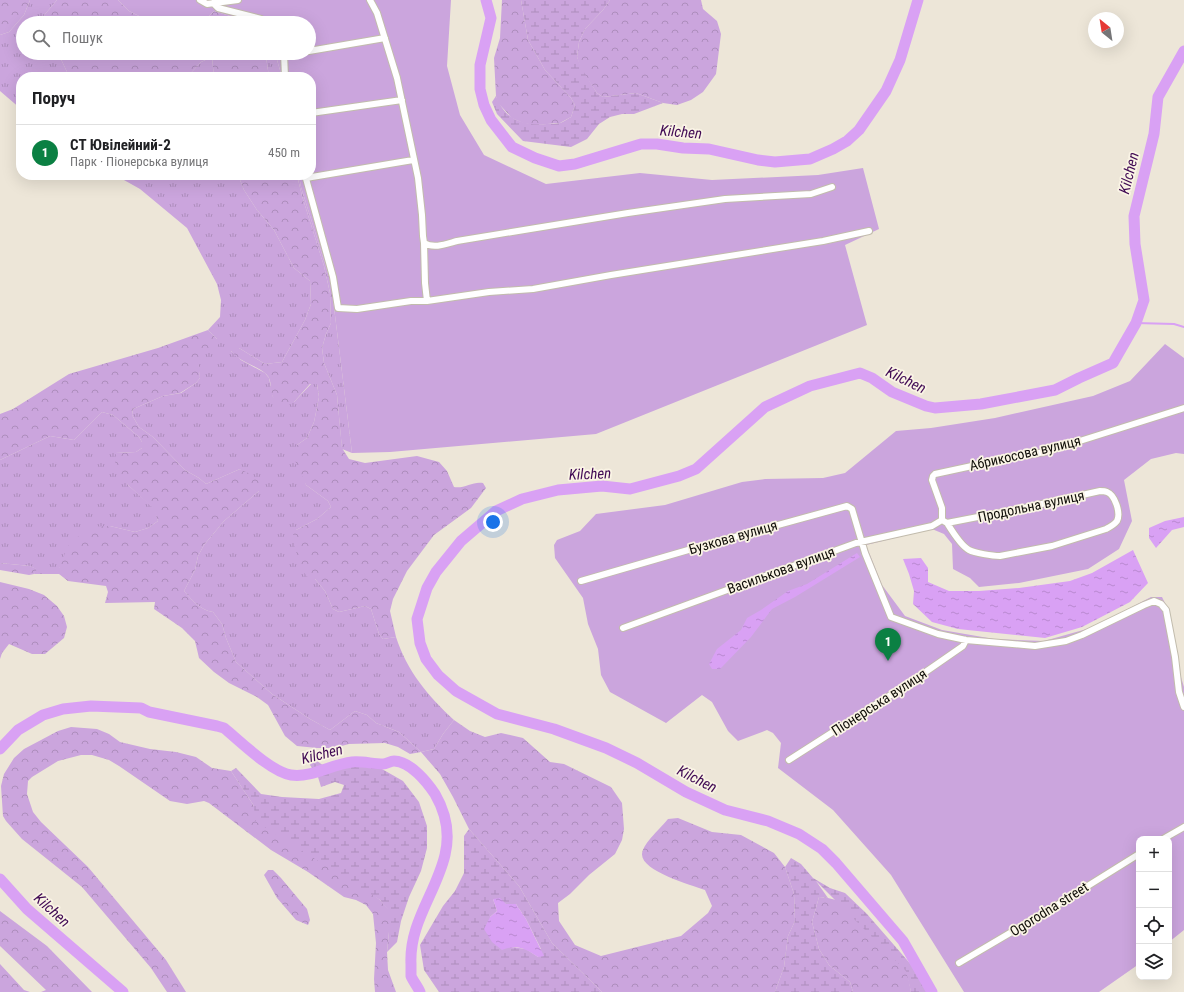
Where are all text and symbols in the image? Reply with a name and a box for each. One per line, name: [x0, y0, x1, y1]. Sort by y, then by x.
north arrow: [1088, 12, 1124, 48]
search box: [16, 16, 316, 60]
icon: search: [30, 27, 52, 49]
text: Пошук: [62, 29, 103, 47]
text: Поруч: [32, 88, 75, 108]
water label: Kilchen: [659, 121, 703, 143]
text: СT Ювілейний-2: [70, 136, 171, 154]
text: 1: [42, 145, 48, 160]
text: 450 m: [268, 145, 300, 160]
water label: Kilchen: [1115, 150, 1143, 196]
text: Парк · Піонерська вулиця: [70, 154, 209, 169]
water label: Kilchen: [883, 363, 929, 397]
street label: Абрикосова вулиця: [968, 432, 1082, 474]
water label: Kilchen: [569, 464, 611, 484]
street label: Продольна вулиця: [976, 487, 1086, 525]
your location: [483, 512, 503, 532]
street label: Бузкова вулиця: [687, 517, 779, 557]
street label: Василькова вулиця: [725, 543, 837, 597]
pin: 1: [875, 628, 901, 661]
street label: Піонерська вулиця: [828, 665, 930, 739]
water label: Kilchen: [299, 740, 345, 768]
water label: Kilchen: [674, 761, 720, 797]
map controls: [1136, 836, 1172, 980]
button: +: [1136, 836, 1172, 872]
button: −: [1136, 872, 1172, 908]
street label: Ogorodna street: [1007, 879, 1091, 939]
water label: Kilchen: [30, 889, 74, 931]
button: locate: [1136, 908, 1172, 944]
button: layers: [1136, 944, 1172, 980]

